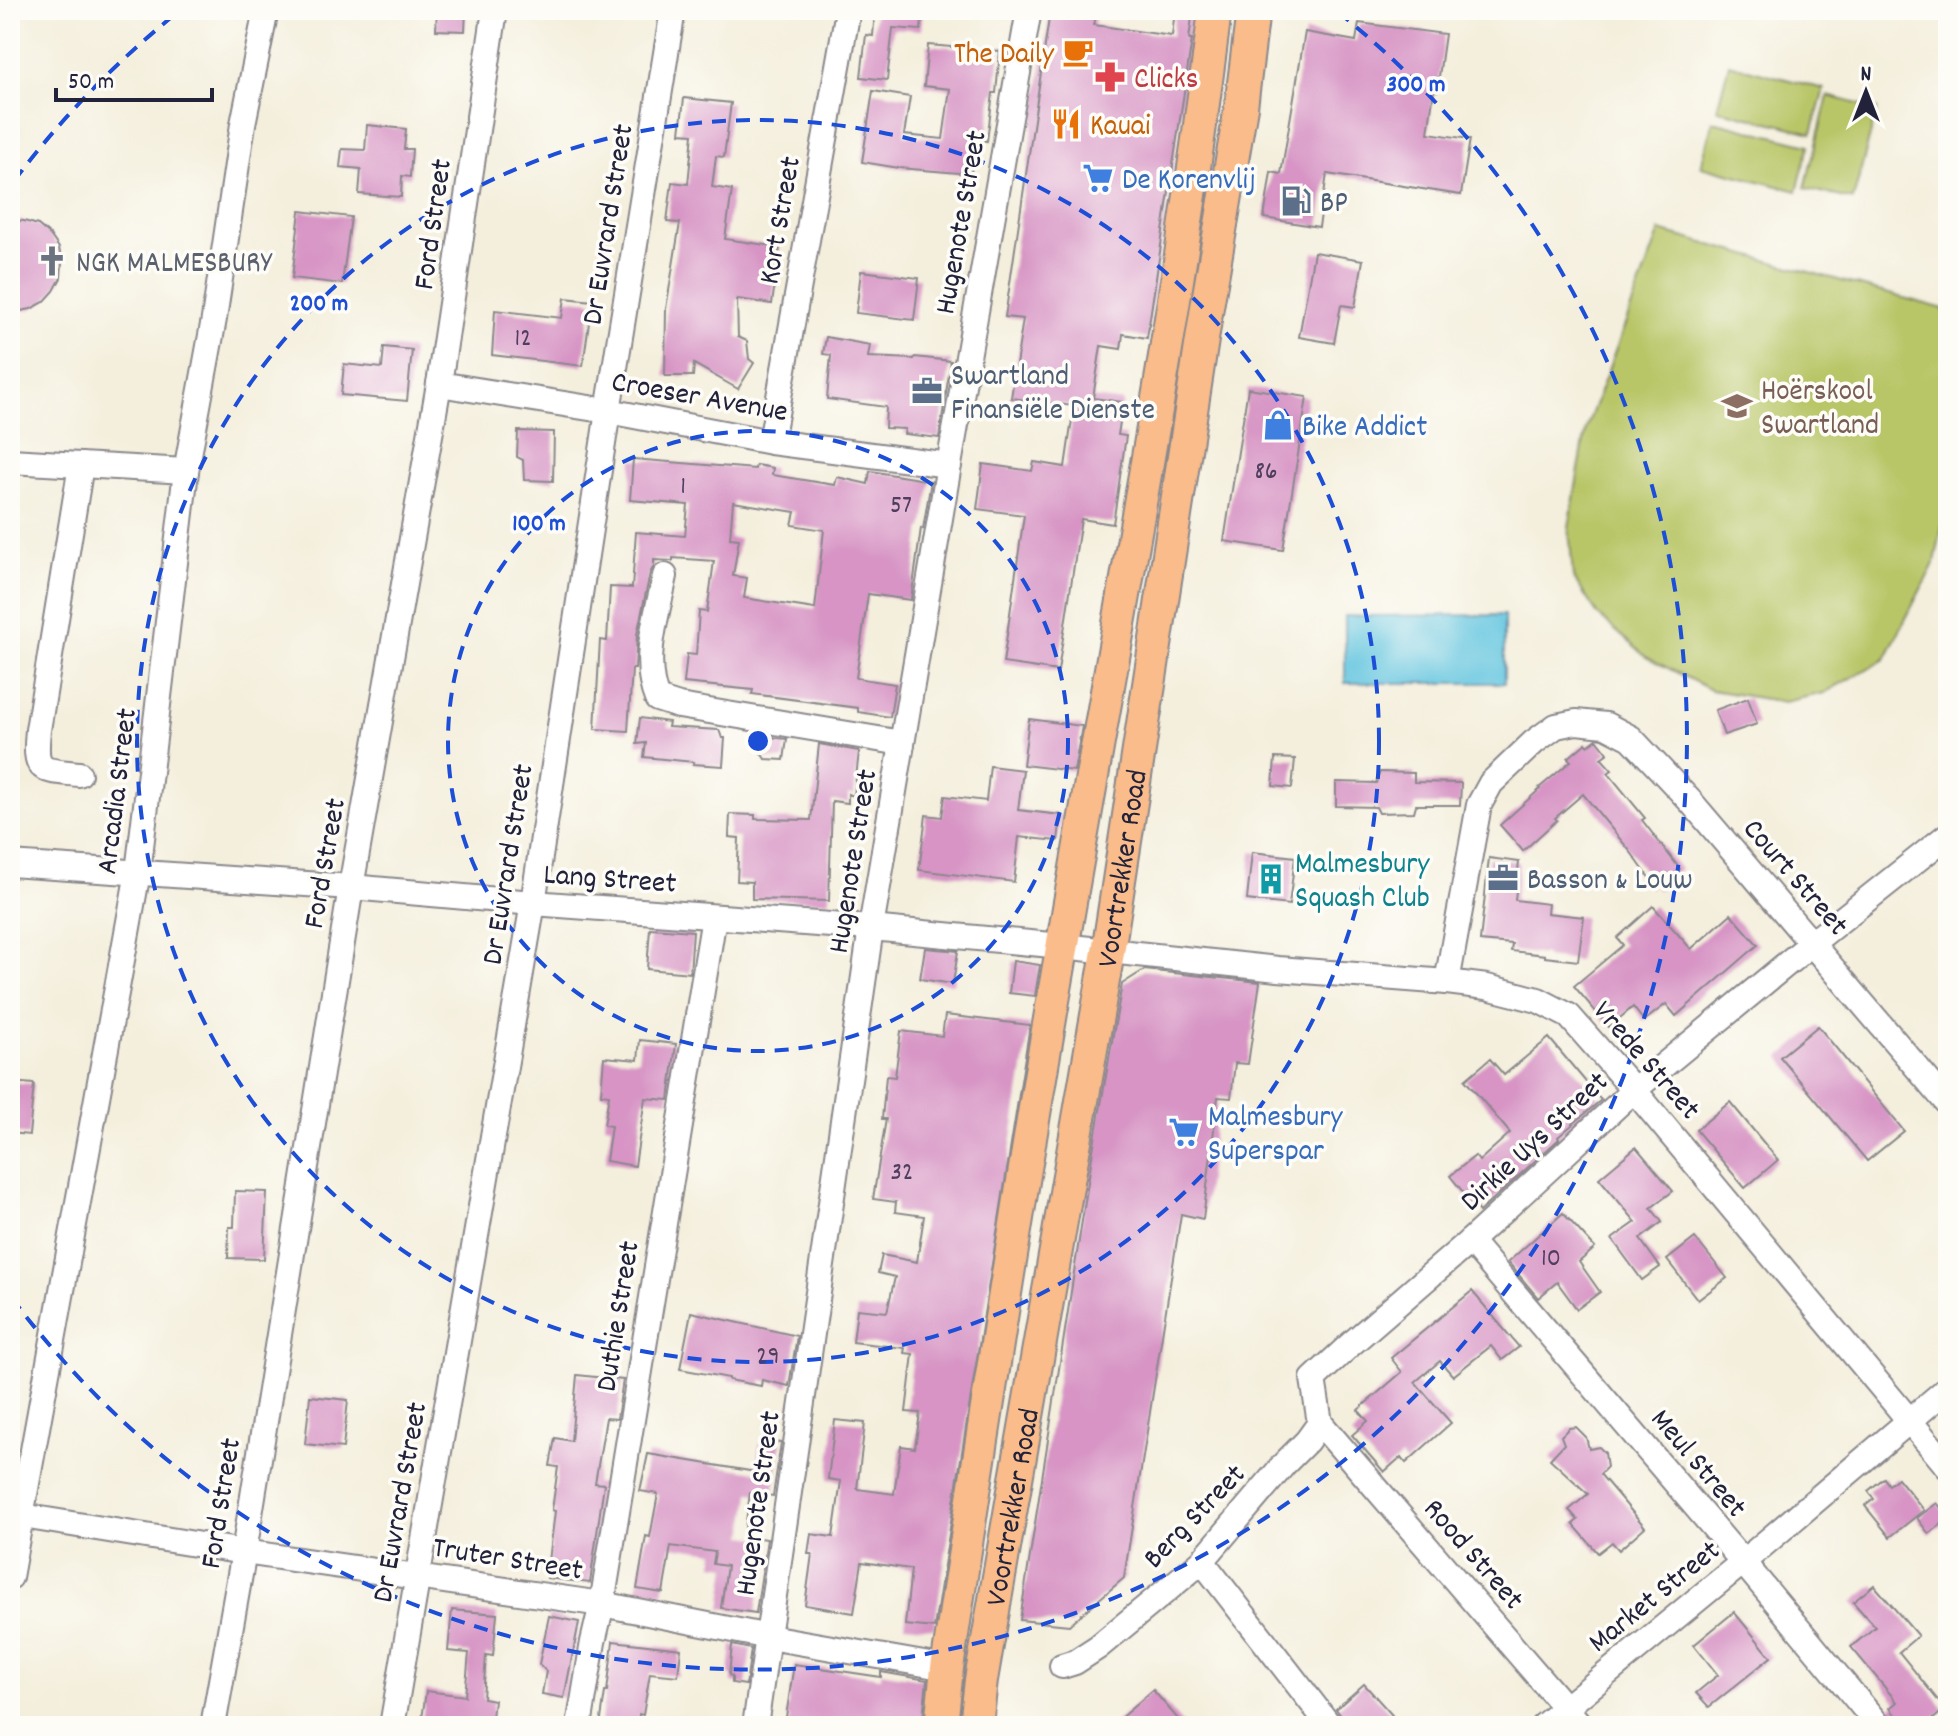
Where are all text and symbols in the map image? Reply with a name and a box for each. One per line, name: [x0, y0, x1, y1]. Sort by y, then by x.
place label: The Daily: [954, 35, 1055, 78]
cafe icon: The Daily: [1061, 35, 1095, 69]
scale bar: [56, 52, 212, 102]
north arrow: [1826, 52, 1906, 132]
pharmacy icon: Clicks: [1093, 60, 1127, 94]
place label: Clicks: [1134, 60, 1198, 103]
text: N: [1861, 60, 1872, 91]
text: 50 m: [68, 66, 114, 100]
text: 300 m: [1387, 69, 1445, 103]
restaurant icon: Kauai: [1049, 107, 1083, 141]
place label: Kauai: [1090, 107, 1150, 150]
street label: Dr Euvrard Street: [573, 121, 648, 328]
street label: Hugenote Street: [926, 128, 1001, 318]
street label: Kort Street: [750, 153, 815, 288]
street label: Ford Street: [405, 156, 466, 293]
supermarket icon: De Korenvlij: [1081, 161, 1115, 195]
place label: De Korenvlij: [1122, 161, 1256, 204]
fuel station icon: BP: [1279, 184, 1313, 218]
place label: BP: [1320, 184, 1348, 227]
church icon: NGK MALMESBURY: [35, 244, 69, 278]
place label: NGK MALMESBURY: [76, 244, 273, 287]
text: 200 m: [290, 288, 348, 322]
house number: 12: [514, 321, 532, 358]
place label: Swartland Finansiële Dienste: [951, 357, 1155, 434]
street label: Croeser Avenue: [608, 363, 791, 436]
place label: Hoërskool Swartland: [1761, 372, 1879, 449]
office icon: Swartland Finansiële Dienste: [910, 374, 944, 408]
school or university icon: Hoërskool Swartland: [1720, 389, 1754, 423]
shop icon: Bike Addict: [1261, 408, 1295, 442]
place label: Bike Addict: [1302, 408, 1427, 451]
house number: 86: [1254, 454, 1278, 491]
house number: 1: [680, 469, 686, 506]
house number: 57: [890, 488, 912, 525]
text: 100 m: [512, 508, 566, 542]
street label: Arcadia Street: [88, 706, 151, 877]
centre of rings: [744, 727, 772, 755]
street label: Dr Euvrard Street: [473, 761, 548, 968]
street label: Hugenote Street: [820, 767, 891, 957]
street label: Voortrekker Road: [1089, 767, 1162, 971]
street label: Ford Street: [295, 795, 360, 932]
street label: Court Street: [1730, 811, 1857, 947]
place label: Malmesbury Squash Club: [1295, 845, 1430, 922]
street label: Lang Street: [542, 855, 678, 908]
office icon: Basson & Louw: [1486, 861, 1520, 895]
place label: Basson & Louw: [1527, 861, 1693, 904]
building icon: Malmesbury Squash Club: [1254, 862, 1288, 896]
street label: Vrede Street: [1581, 993, 1709, 1131]
street label: Dirkie Uys Street: [1452, 1063, 1620, 1223]
place label: Malmesbury Superspar: [1208, 1098, 1343, 1175]
supermarket icon: Malmesbury Superspar: [1167, 1115, 1201, 1149]
house number: 32: [891, 1155, 913, 1192]
street label: Duthie Street: [587, 1238, 654, 1395]
house number: 10: [1541, 1241, 1561, 1278]
house number: 29: [756, 1339, 780, 1376]
street label: Dr Euvrard Street: [364, 1399, 441, 1606]
street label: Meul Street: [1638, 1401, 1755, 1529]
street label: Voortrekker Road: [977, 1406, 1054, 1610]
street label: Hugenote Street: [726, 1409, 795, 1599]
street label: Ford Street: [192, 1435, 255, 1572]
street label: Berg Street: [1135, 1456, 1257, 1580]
street label: Rood Street: [1411, 1491, 1532, 1621]
street label: Truter Street: [429, 1528, 585, 1595]
street label: Market Street: [1580, 1532, 1731, 1665]

